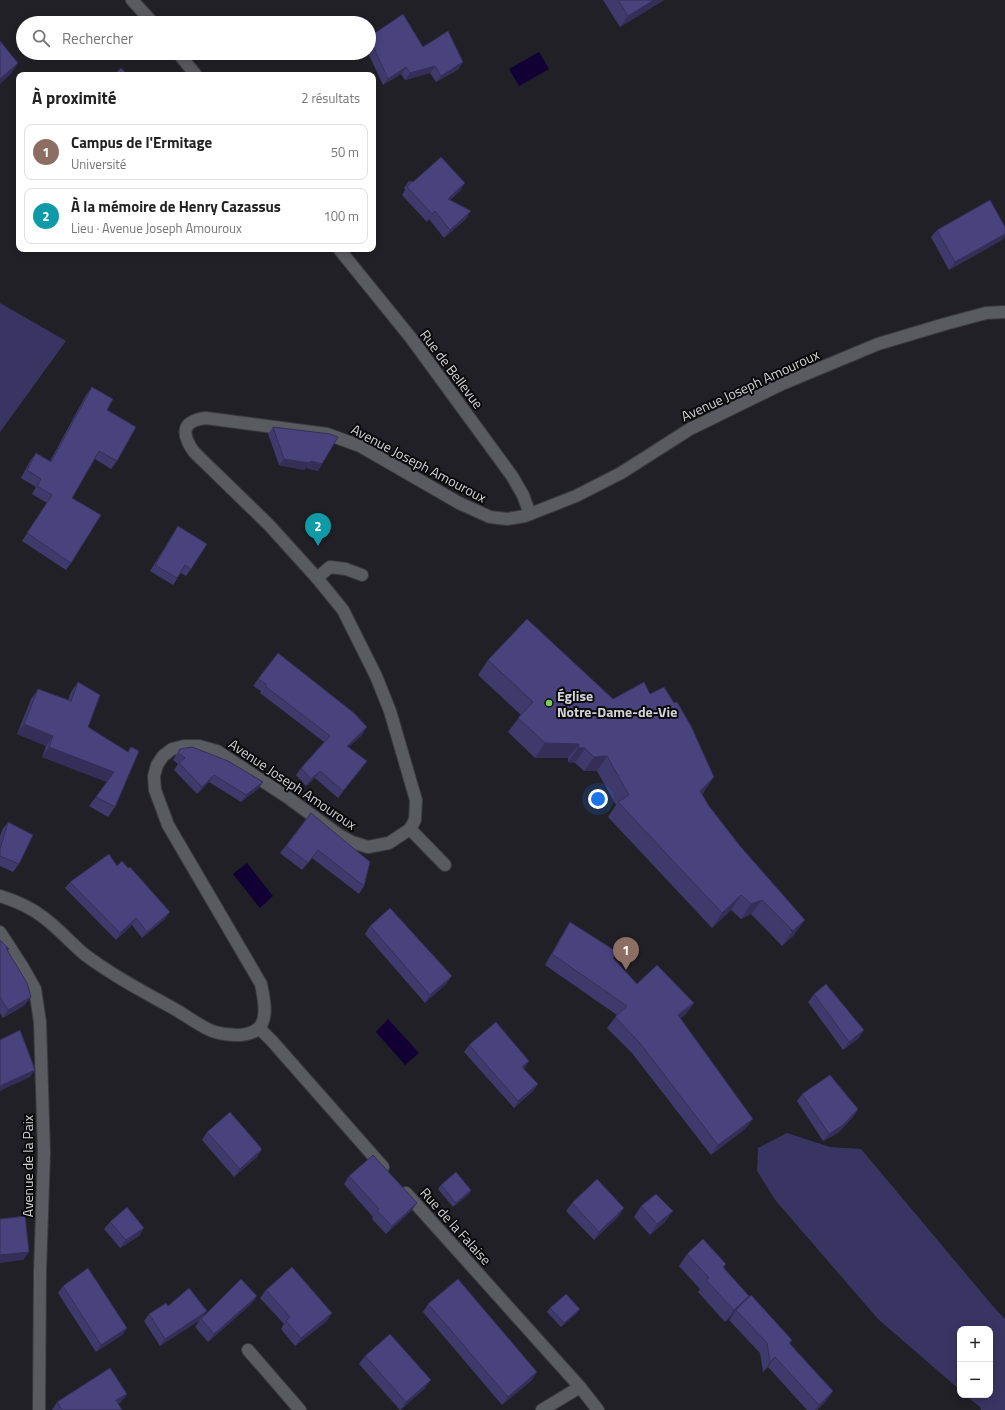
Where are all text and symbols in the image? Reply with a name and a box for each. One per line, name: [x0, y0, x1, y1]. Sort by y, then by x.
search box: [16, 16, 376, 60]
icon: search: [30, 27, 52, 49]
text: Rechercher: [62, 27, 133, 50]
text: À proximité: [32, 85, 116, 111]
text: 2 résultats: [301, 88, 360, 108]
text: Campus de l'Ermitage: [71, 131, 212, 154]
text: 1: [42, 142, 50, 162]
text: 50 m: [331, 142, 359, 162]
text: Université: [71, 154, 126, 174]
text: À la mémoire de Henry Cazassus: [71, 195, 281, 218]
text: 2: [42, 206, 50, 226]
text: 100 m: [323, 206, 359, 226]
text: Lieu · Avenue Joseph Amouroux: [71, 218, 242, 238]
street label: Rue de Bellevue: [415, 325, 489, 413]
street label: Avenue Joseph Amouroux: [677, 343, 823, 426]
street label: Avenue Joseph Amouroux: [348, 418, 491, 508]
pin: 2: [305, 513, 331, 546]
place label: Église Notre-Dame-de-Vie: [557, 685, 677, 722]
marker: Église Notre-Dame-de-Vie: [544, 698, 554, 708]
street label: Avenue Joseph Amouroux: [225, 733, 362, 835]
your location: [588, 789, 608, 809]
pin: 1: [613, 937, 639, 970]
street label: Avenue de la Paix: [17, 1114, 38, 1217]
street label: Rue de la Falaise: [415, 1183, 497, 1269]
map controls: [957, 1326, 993, 1398]
button: +: [957, 1326, 993, 1362]
button: −: [957, 1362, 993, 1398]

